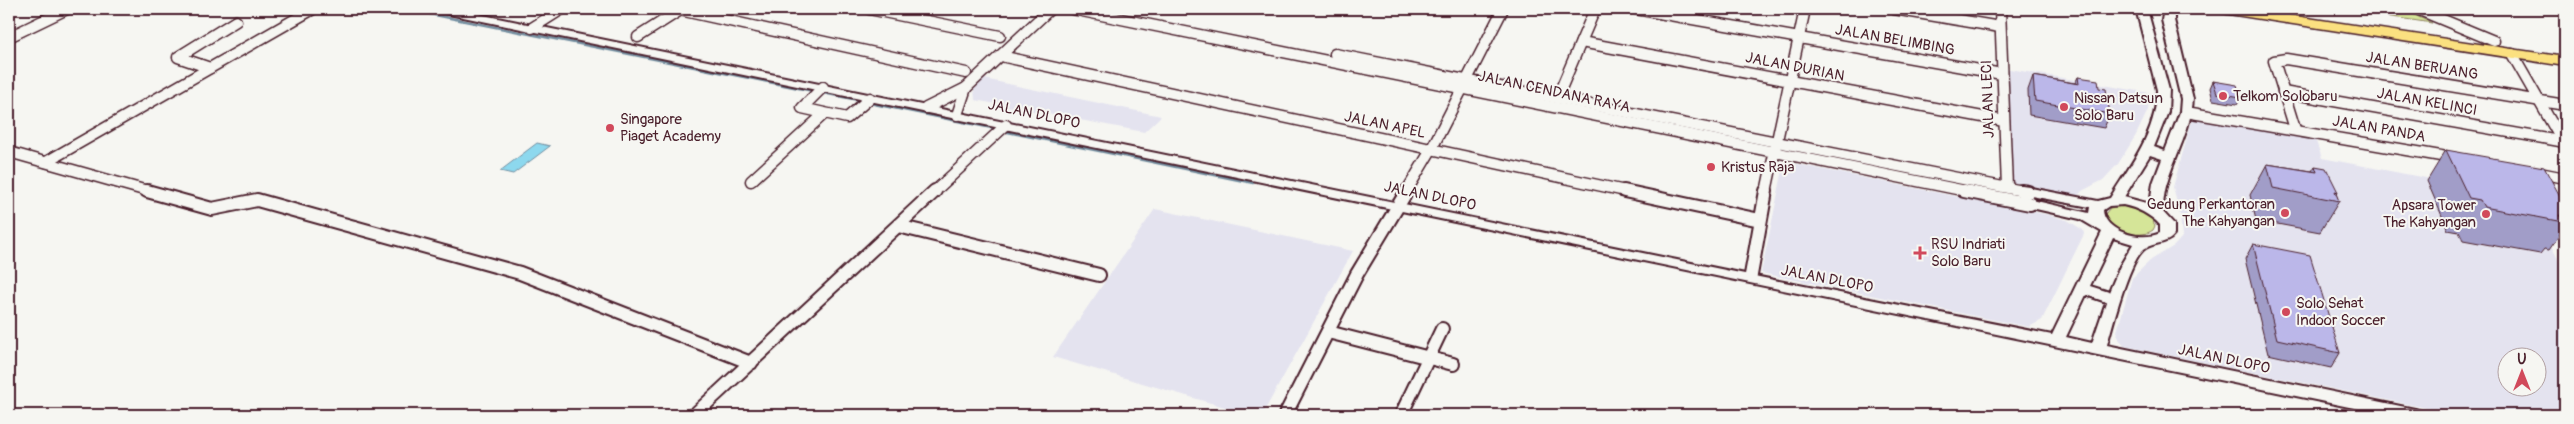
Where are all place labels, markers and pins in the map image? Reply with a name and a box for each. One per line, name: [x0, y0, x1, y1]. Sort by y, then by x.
place label: Telkom Solobaru: [2233, 87, 2338, 106]
place label: Nissan Datsun Solo Baru: [2074, 89, 2163, 125]
marker: Telkom Solobaru: [2217, 90, 2229, 102]
marker: Nissan Datsun Solo Baru: [2058, 101, 2070, 113]
place label: Singapore Piaget Academy: [620, 110, 722, 146]
marker: Singapore Piaget Academy: [604, 122, 616, 134]
place label: Kristus Raja: [1721, 158, 1794, 177]
marker: Kristus Raja: [1705, 161, 1717, 173]
place label: Gedung Perkantoran The Kahyangan: [2147, 195, 2275, 231]
place label: Apsara Tower The Kahyangan: [2383, 196, 2477, 232]
marker: Gedung Perkantoran The Kahyangan: [2279, 207, 2291, 219]
marker: Apsara Tower The Kahyangan: [2480, 208, 2492, 220]
place label: RSU Indriati Solo Baru: [1931, 235, 2005, 271]
marker: RSU Indriati Solo Baru: [1913, 246, 1927, 260]
place label: Solo Sehat Indoor Soccer: [2296, 294, 2386, 330]
marker: Solo Sehat Indoor Soccer: [2280, 306, 2292, 318]

